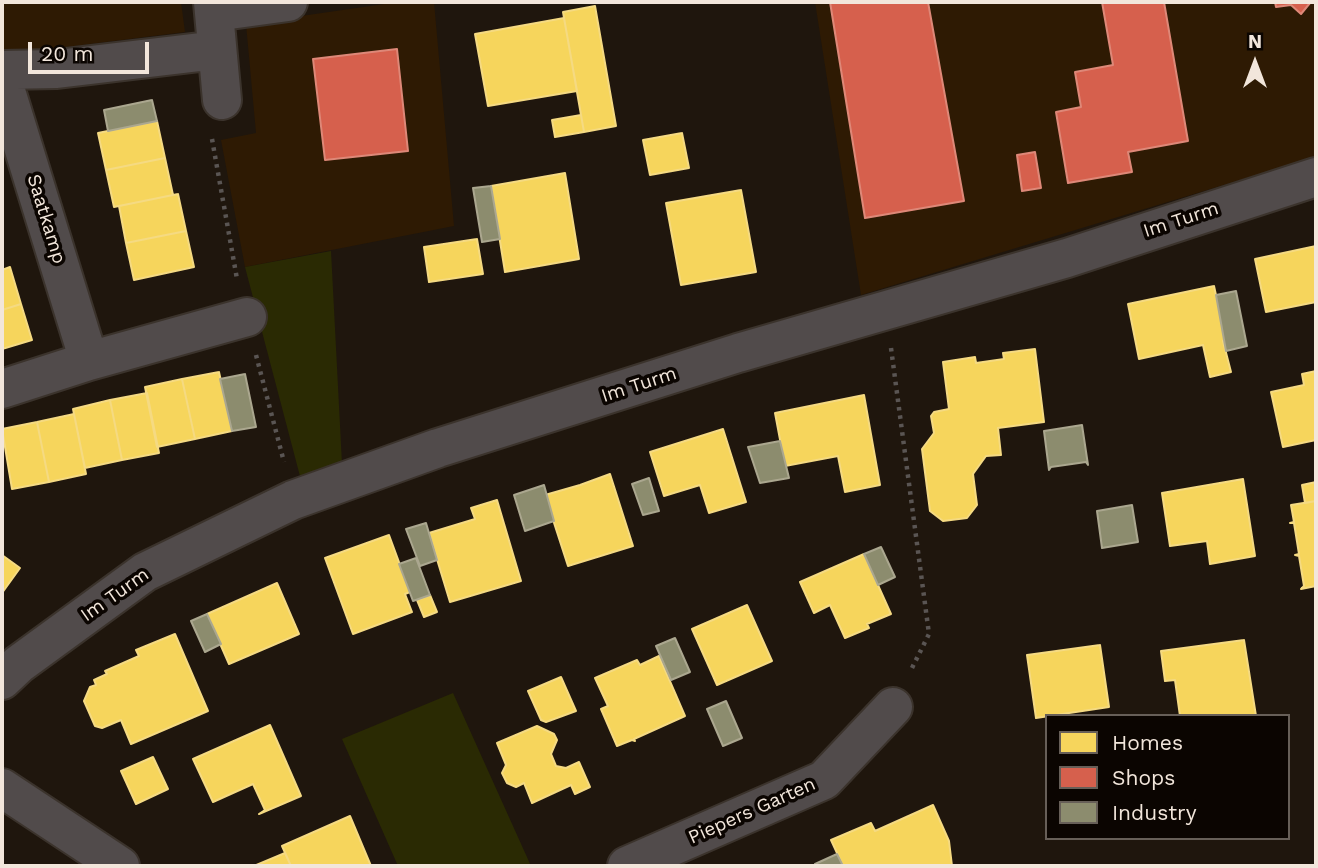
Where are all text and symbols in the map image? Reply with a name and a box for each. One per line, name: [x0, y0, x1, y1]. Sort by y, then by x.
scale bar: [32, 28, 152, 72]
north arrow: [1220, 28, 1290, 98]
text: N: [1248, 30, 1262, 53]
text: 20 m: [41, 41, 93, 66]
street label: Saatkamp: [22, 171, 70, 267]
street label: Im Turm: [1140, 197, 1222, 243]
street label: Im Turm: [598, 362, 680, 408]
street label: Im Turm: [77, 563, 153, 627]
legend: [1045, 714, 1290, 840]
text: Homes: [1112, 730, 1183, 755]
text: Shops: [1112, 765, 1175, 790]
street label: Piepers Garten: [685, 773, 819, 849]
text: Industry: [1112, 800, 1197, 825]

